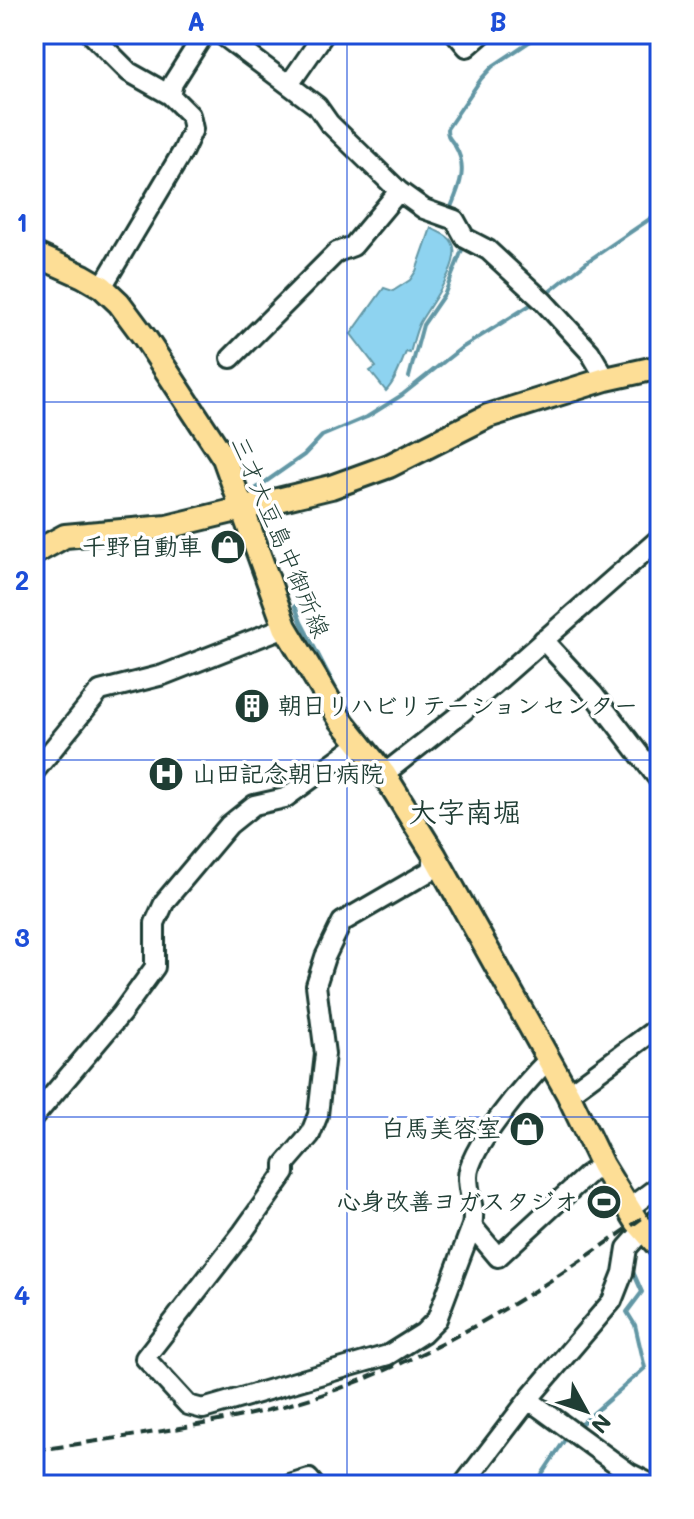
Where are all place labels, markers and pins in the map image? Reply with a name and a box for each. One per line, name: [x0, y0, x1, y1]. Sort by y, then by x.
shop icon: 千野自動車: [209, 528, 247, 566]
place label: 千野自動車: [82, 530, 202, 561]
building icon: 朝日リハビリテーションセンター: [233, 687, 271, 725]
place label: 朝日リハビリテーションセンター: [278, 689, 638, 720]
hospital icon: 山田記念朝日病院: [147, 755, 185, 793]
place label: 山田記念朝日病院: [192, 757, 384, 788]
shop icon: 白馬美容室: [508, 1110, 546, 1148]
place label: 白馬美容室: [381, 1112, 501, 1143]
sports icon: 心身改善ヨガスタジオ: [585, 1183, 623, 1221]
place label: 心身改善ヨガスタジオ: [337, 1185, 578, 1216]

